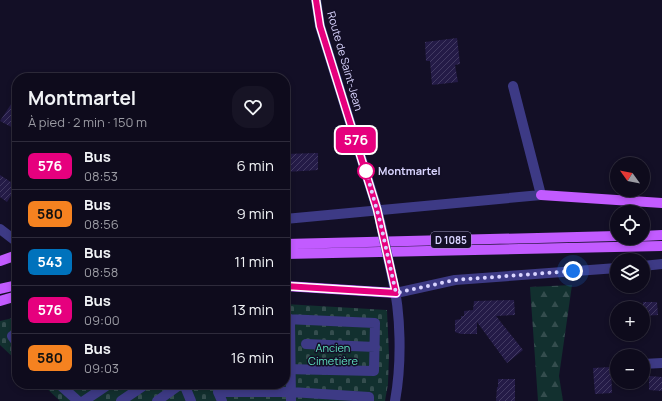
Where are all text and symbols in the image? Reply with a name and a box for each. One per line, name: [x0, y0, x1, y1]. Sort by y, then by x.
street label: Route de Saint-Jean: [324, 9, 367, 112]
text: Montmartel: [28, 85, 136, 111]
button: heart: [232, 86, 274, 128]
text: À pied · 2 min · 150 m: [28, 113, 147, 131]
line badge: 576: [333, 127, 379, 153]
text: 576: [344, 130, 368, 149]
text: Bus: [84, 146, 111, 167]
text: 6 min: [237, 155, 274, 176]
text: 576: [38, 156, 62, 175]
north arrow: [610, 157, 650, 197]
map controls: [610, 157, 650, 389]
marker: Montmartel: [357, 162, 375, 180]
place label: Montmartel: [378, 163, 441, 178]
text: 08:53: [84, 167, 118, 185]
text: Bus: [84, 194, 111, 215]
text: 9 min: [237, 203, 274, 224]
text: 580: [37, 204, 63, 223]
button: locate: [610, 205, 650, 245]
text: 08:56: [84, 215, 119, 233]
road number: D 1085: [431, 232, 471, 248]
text: Bus: [84, 242, 111, 263]
text: 11 min: [234, 251, 274, 272]
text: 543: [38, 252, 62, 271]
button: layers: [610, 253, 650, 293]
your location: [563, 261, 583, 281]
text: 08:58: [84, 263, 118, 281]
text: Bus: [84, 290, 111, 311]
text: 13 min: [232, 299, 274, 320]
text: 576: [38, 300, 62, 319]
button: +: [610, 301, 650, 341]
text: 09:00: [84, 311, 120, 329]
text: Bus: [84, 338, 111, 359]
park label: Ancien Cimetière: [308, 340, 358, 368]
text: 16 min: [231, 347, 274, 368]
text: 580: [37, 348, 63, 367]
button: −: [610, 349, 650, 389]
text: 09:03: [84, 359, 119, 377]

